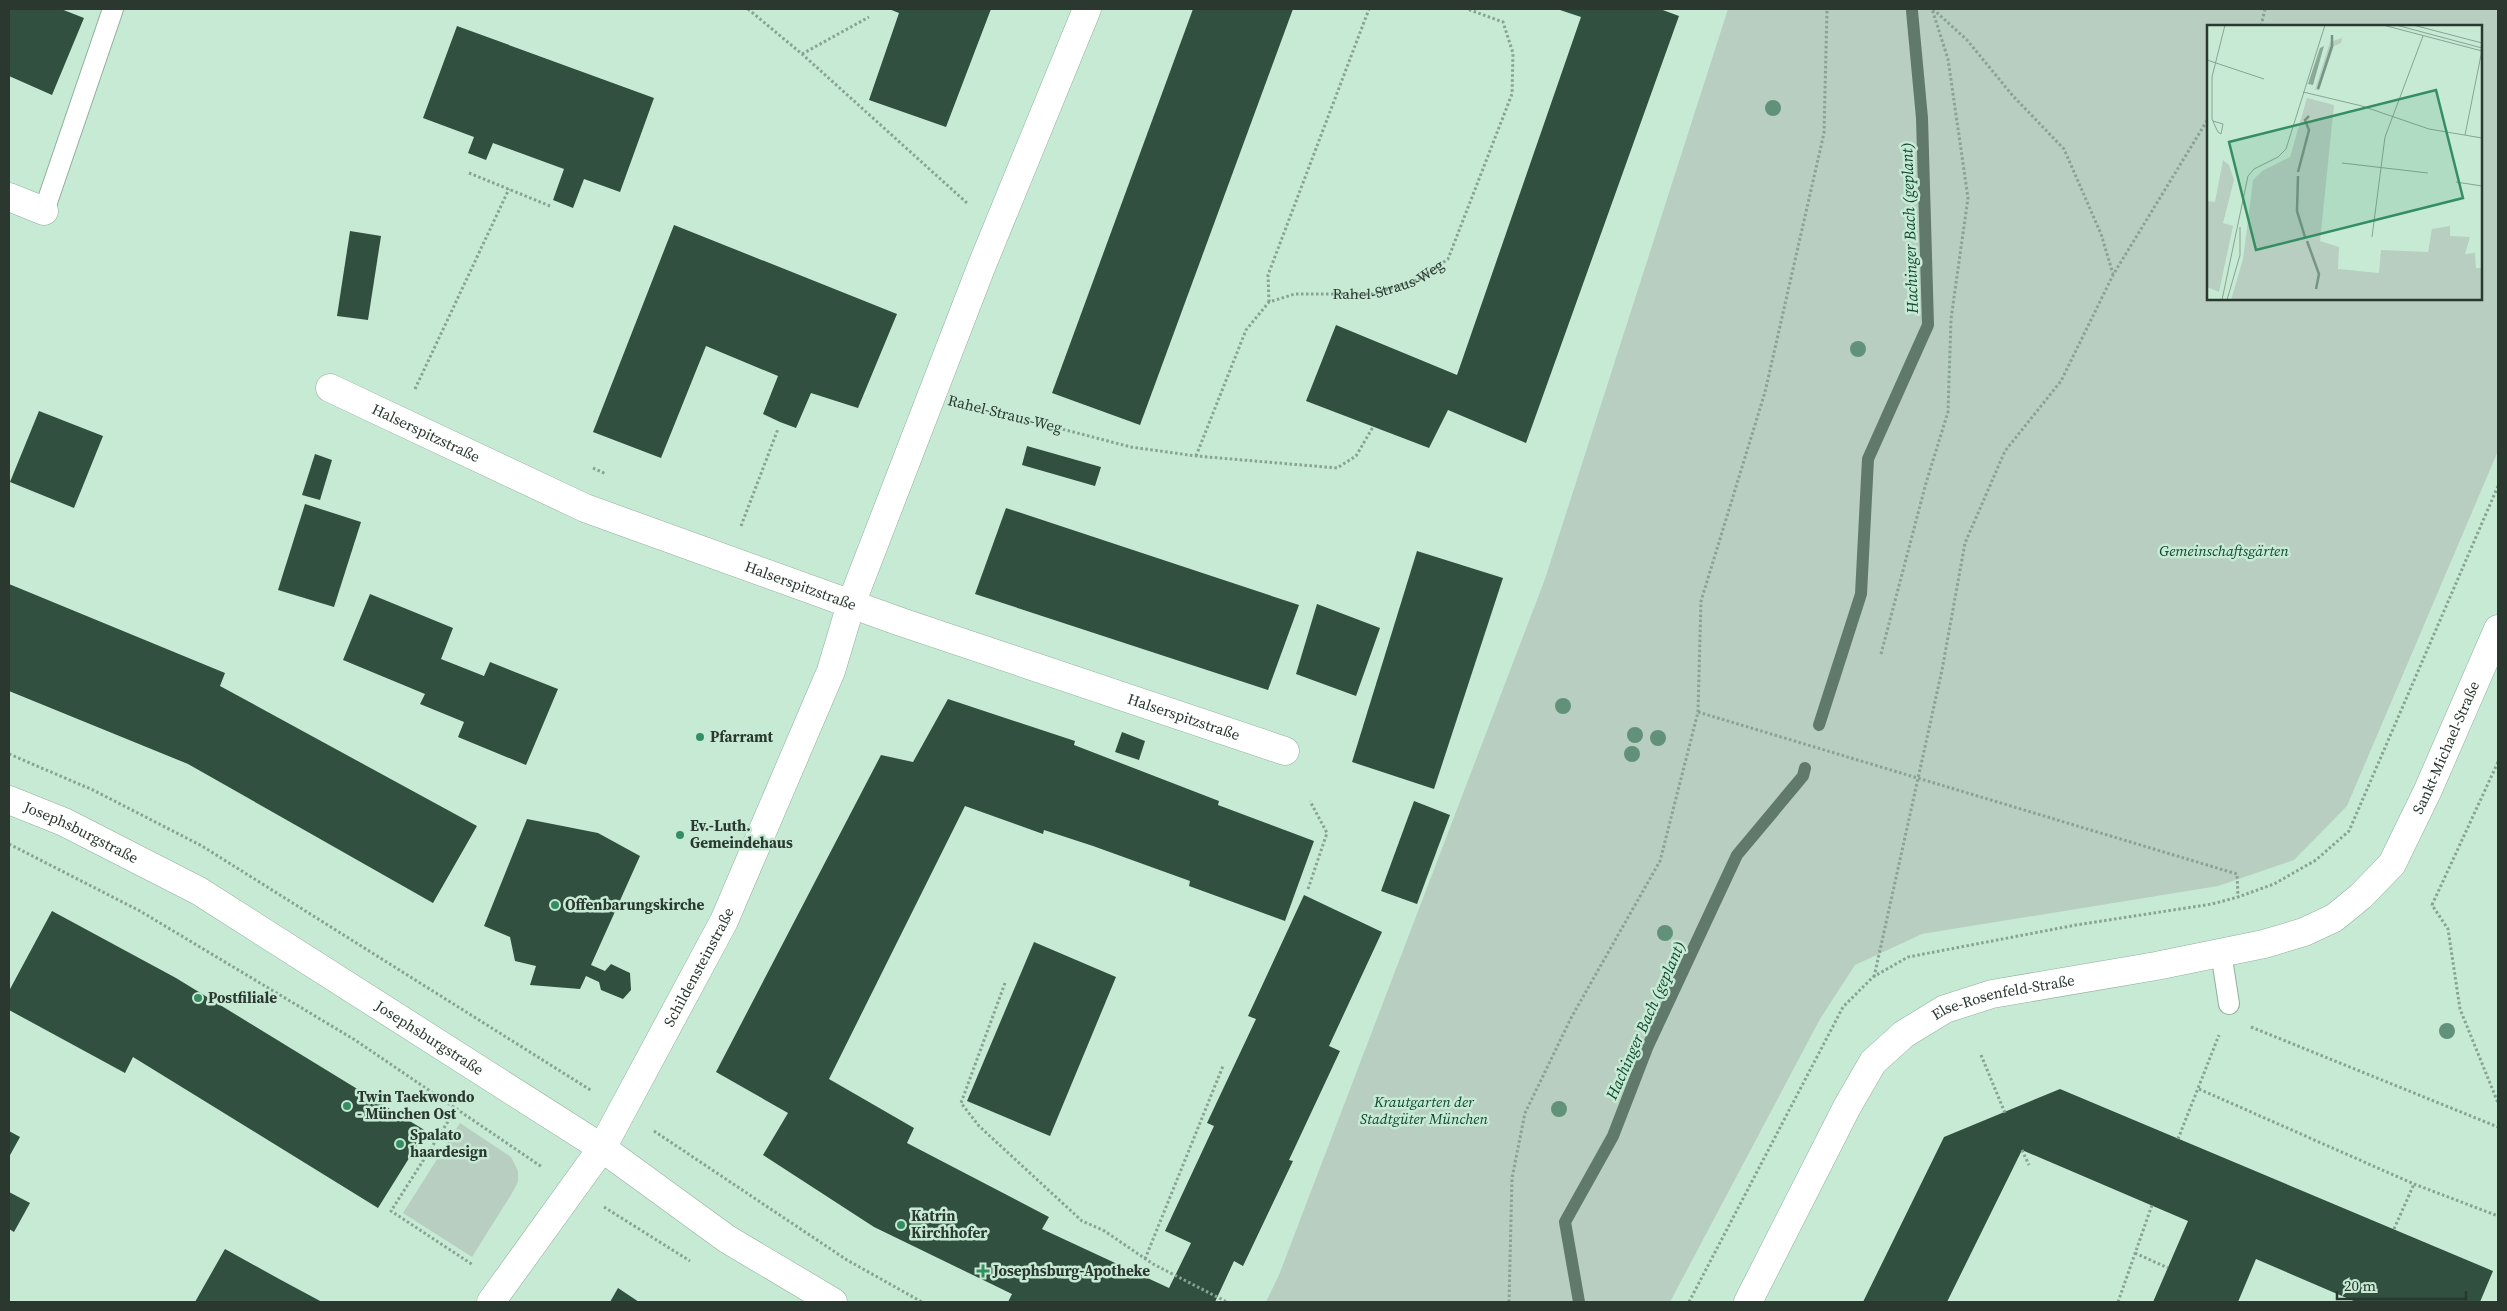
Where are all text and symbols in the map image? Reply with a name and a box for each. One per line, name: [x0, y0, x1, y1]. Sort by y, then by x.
inset map: [2207, 25, 2482, 300]
water label: Hachinger Bach (geplant): [1895, 142, 1923, 315]
street label: Rahel-Straus-Weg: [1332, 254, 1448, 304]
street label: Rahel-Straus-Weg: [946, 389, 1065, 438]
street label: Halserspitzstraße: [369, 398, 484, 467]
park label: Gemeinschaftsgärten: [2159, 540, 2289, 561]
street label: Halserspitzstraße: [742, 556, 860, 615]
street label: Sankt-Michael-Straße: [2407, 677, 2484, 817]
street label: Halserspitzstraße: [1125, 688, 1243, 745]
place label: Pfarramt: [710, 726, 774, 747]
marker: Pfarramt: [694, 731, 706, 743]
street label: Josephsburgstraße: [20, 796, 142, 868]
place label: Ev.-Luth. Gemeindehaus: [690, 815, 793, 853]
marker: Ev.-Luth. Gemeindehaus: [674, 829, 686, 841]
place label: Offenbarungskirche: [565, 894, 704, 915]
marker: Offenbarungskirche: [549, 899, 561, 911]
street label: Schildensteinstraße: [658, 904, 739, 1030]
water label: Hachinger Bach (geplant): [1600, 937, 1690, 1104]
street label: Else-Rosenfeld-Straße: [1927, 969, 2076, 1025]
place label: Postfiliale: [208, 987, 277, 1008]
marker: Postfiliale: [192, 992, 204, 1004]
street label: Josephsburgstraße: [371, 995, 488, 1080]
place label: Twin Taekwondo - München Ost: [357, 1086, 475, 1124]
park label: Krautgarten der Stadtgüter München: [1360, 1091, 1488, 1129]
marker: Twin Taekwondo - München Ost: [341, 1100, 353, 1112]
place label: Spalato haardesign: [410, 1124, 487, 1162]
marker: Spalato haardesign: [394, 1138, 406, 1150]
place label: Katrin Kirchhofer: [911, 1205, 987, 1243]
marker: Katrin Kirchhofer: [895, 1219, 907, 1231]
place label: Josephsburg-Apotheke: [992, 1260, 1150, 1281]
marker: Josephsburg-Apotheke: [977, 1265, 989, 1277]
scale bar: [2337, 1268, 2466, 1300]
text: 20 m: [2344, 1275, 2376, 1296]

